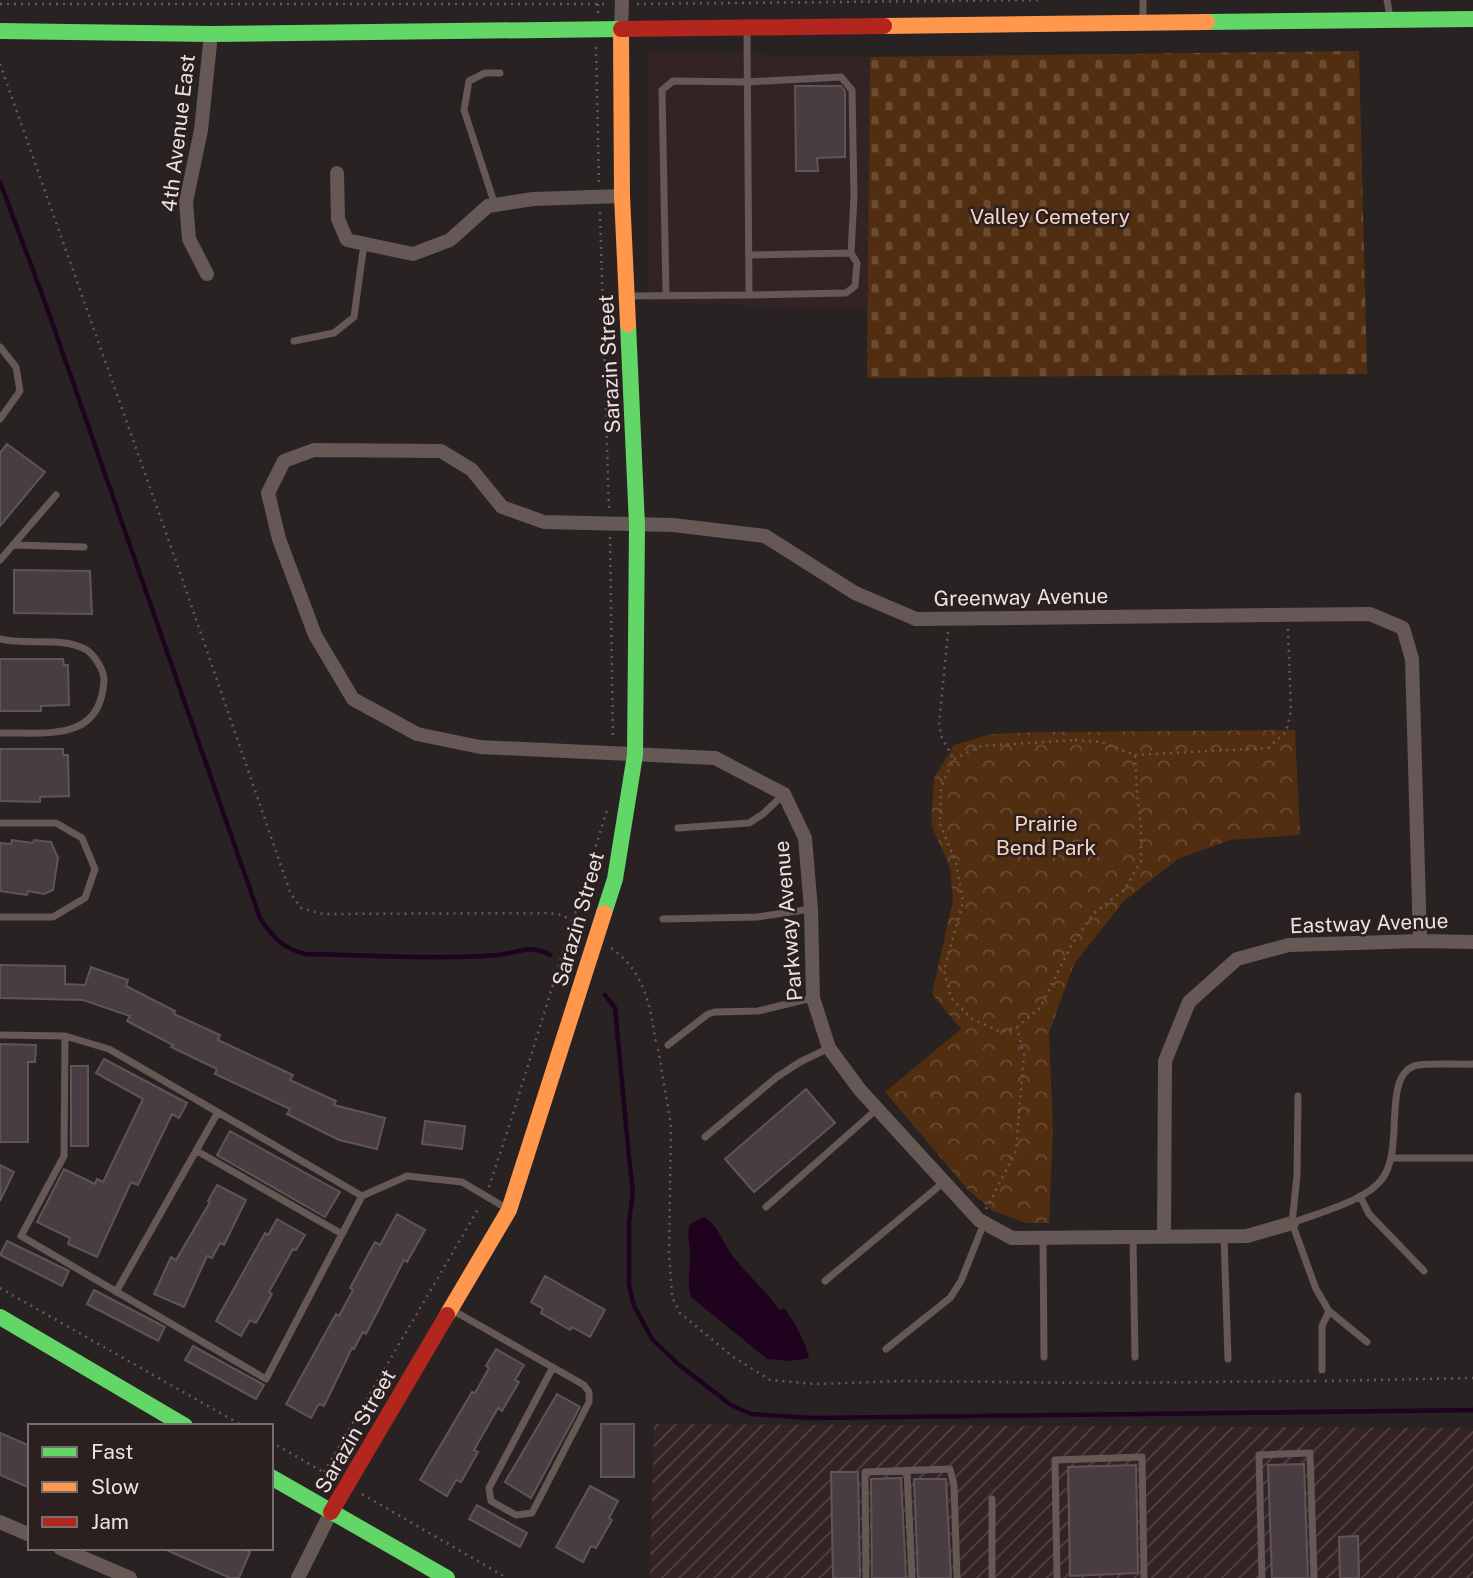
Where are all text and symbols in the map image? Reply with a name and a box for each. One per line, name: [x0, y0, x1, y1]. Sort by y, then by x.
street label: 4th Avenue East: [156, 53, 200, 213]
park label: Valley Cemetery: [970, 204, 1130, 229]
street label: Sarazin Street: [593, 294, 625, 434]
street label: Greenway Avenue: [933, 583, 1109, 611]
park label: Prairie Bend Park: [996, 811, 1096, 860]
street label: Parkway Avenue: [769, 840, 807, 1002]
street label: Sarazin Street: [547, 849, 609, 989]
street label: Eastway Avenue: [1289, 908, 1449, 938]
street label: Sarazin Street: [309, 1365, 401, 1497]
legend: [28, 1424, 273, 1550]
text: Fast: [91, 1439, 133, 1464]
text: Slow: [91, 1474, 139, 1499]
text: Jam: [91, 1509, 129, 1534]

